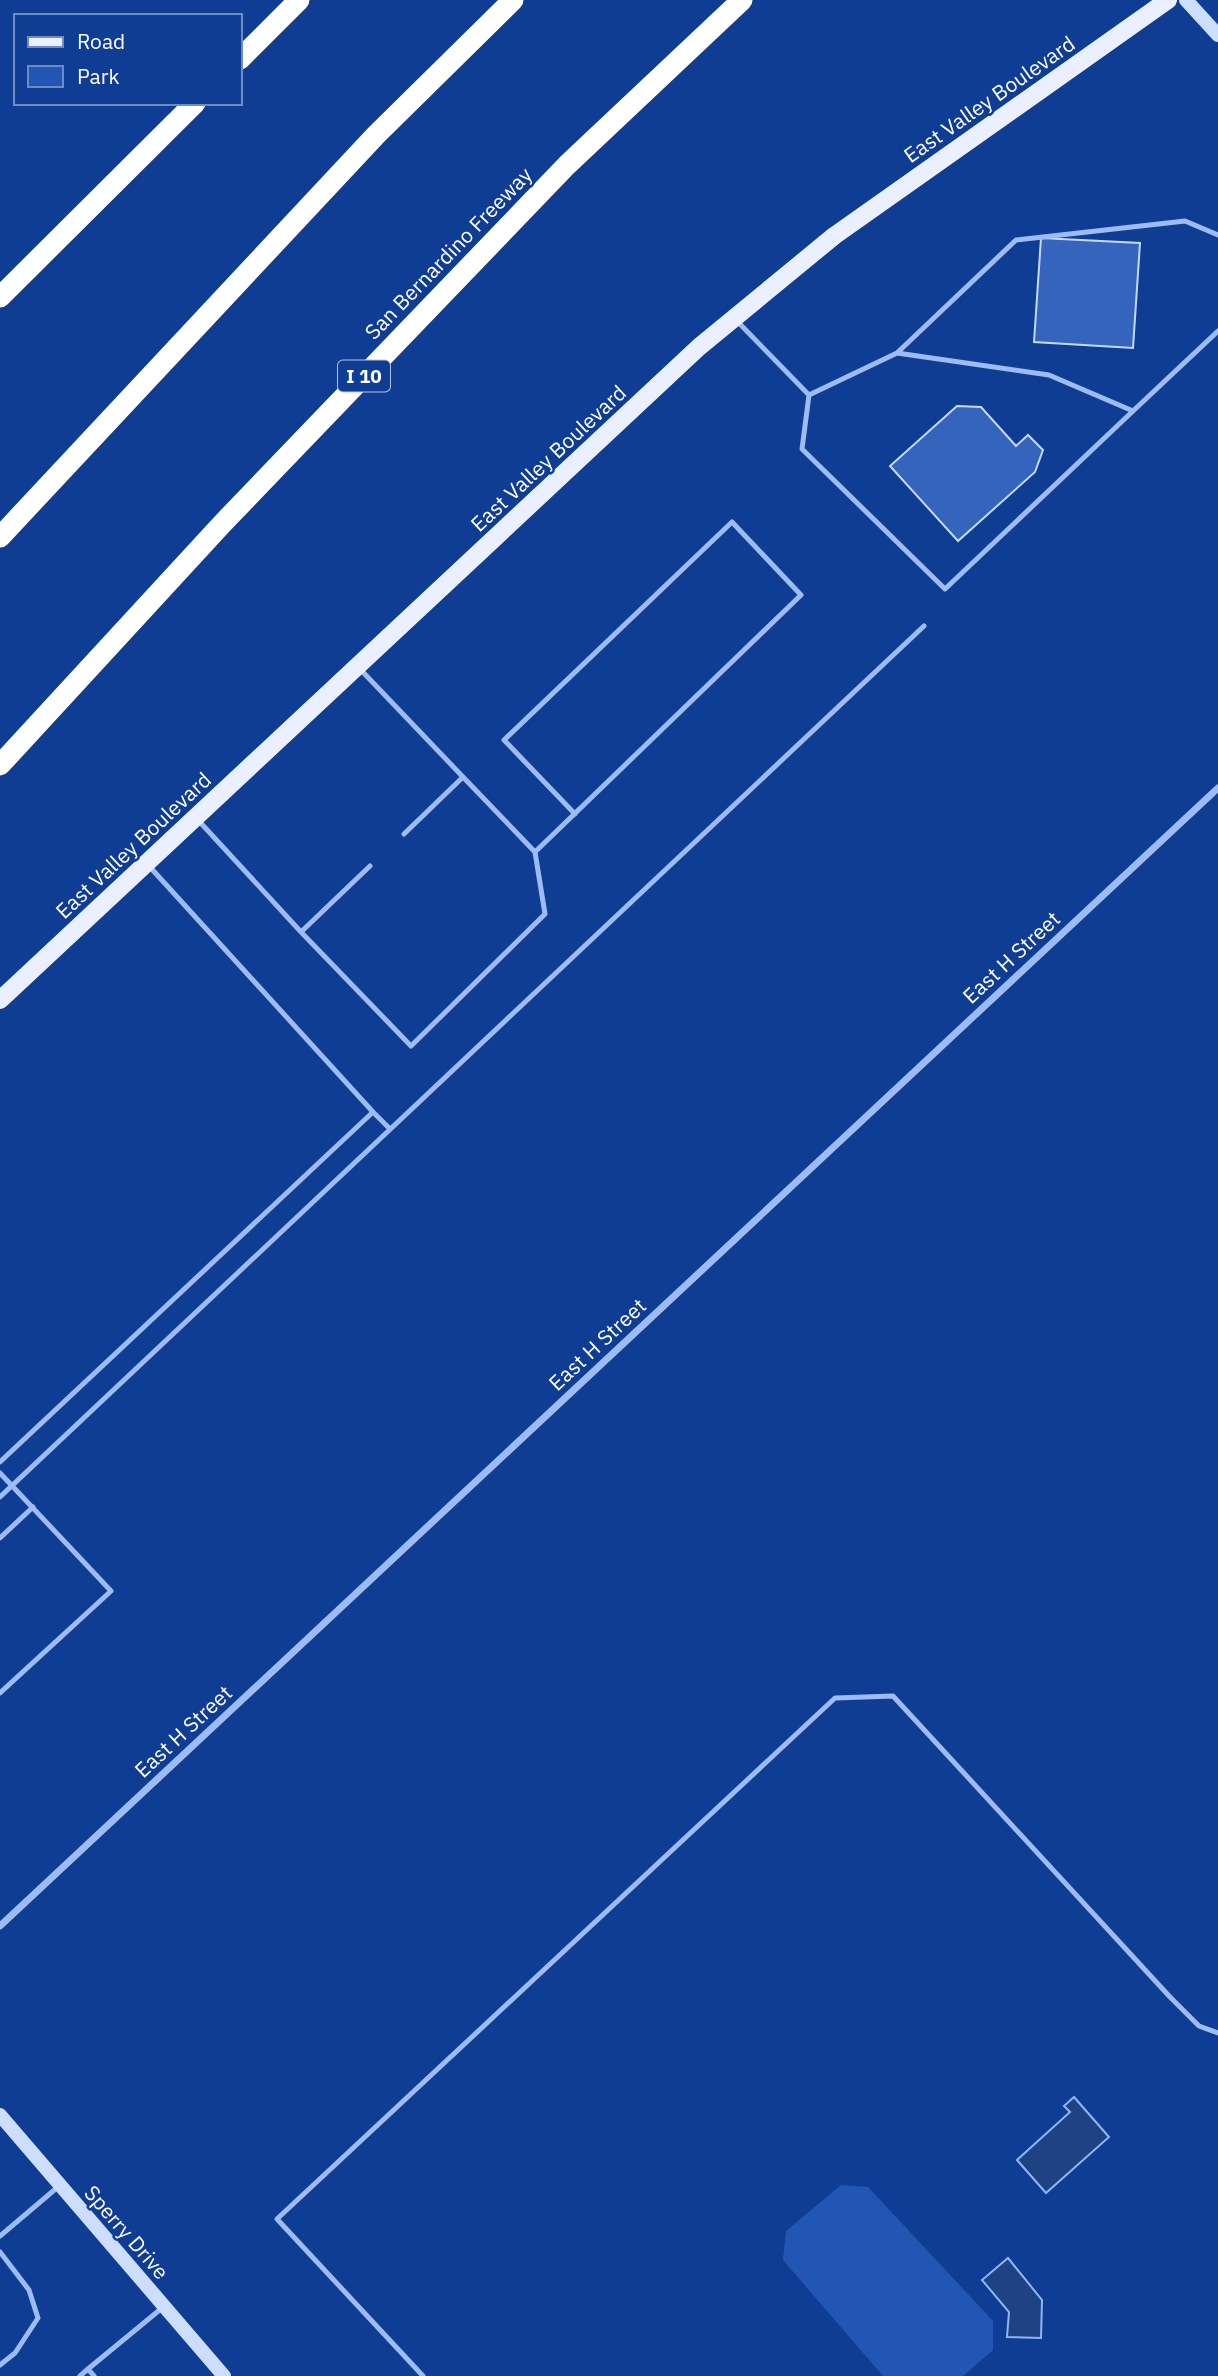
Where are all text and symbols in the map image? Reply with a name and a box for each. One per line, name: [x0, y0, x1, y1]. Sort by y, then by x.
legend: [14, 14, 242, 105]
text: Road: [77, 27, 125, 55]
street label: East Valley Boulevard: [898, 29, 1080, 169]
text: Park: [77, 62, 120, 90]
street label: San Bernardino Freeway: [358, 160, 538, 345]
road number: I 10: [338, 360, 390, 392]
street label: East Valley Boulevard: [464, 379, 632, 537]
street label: East Valley Boulevard: [49, 766, 217, 924]
street label: East H Street: [956, 905, 1066, 1009]
street label: East H Street: [542, 1292, 652, 1396]
street label: East H Street: [128, 1679, 238, 1783]
street label: Sperry Drive: [78, 2179, 176, 2285]

